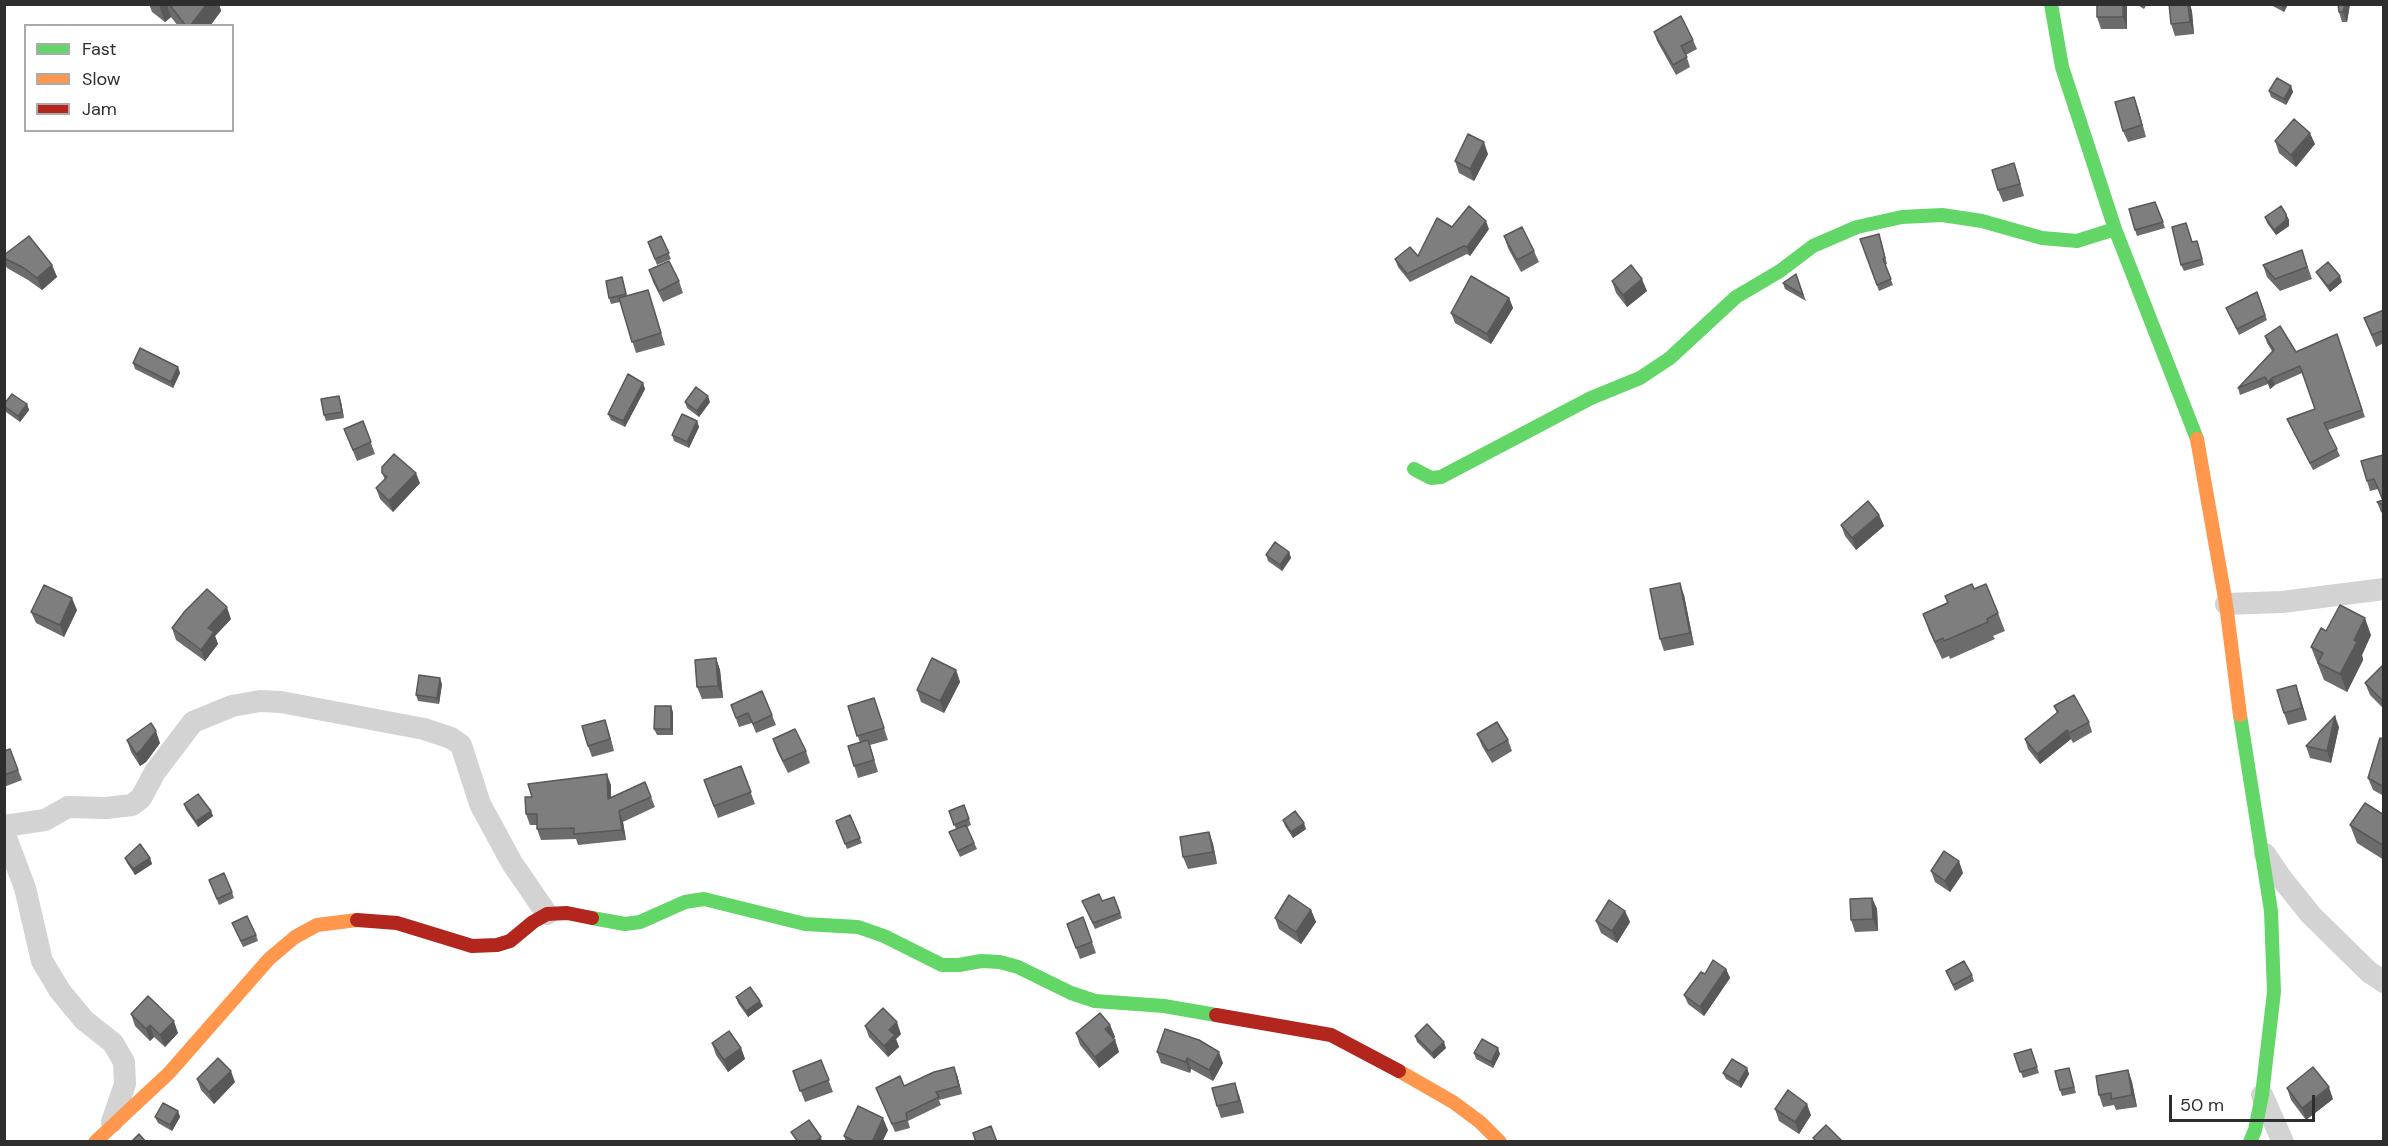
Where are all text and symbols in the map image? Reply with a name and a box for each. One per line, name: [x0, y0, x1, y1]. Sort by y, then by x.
legend: [24, 24, 234, 132]
text: Fast: [82, 37, 117, 61]
text: Slow: [82, 67, 121, 91]
text: Jam: [82, 97, 117, 121]
scale bar: [2172, 1083, 2318, 1121]
text: 50 m: [2180, 1093, 2224, 1117]

